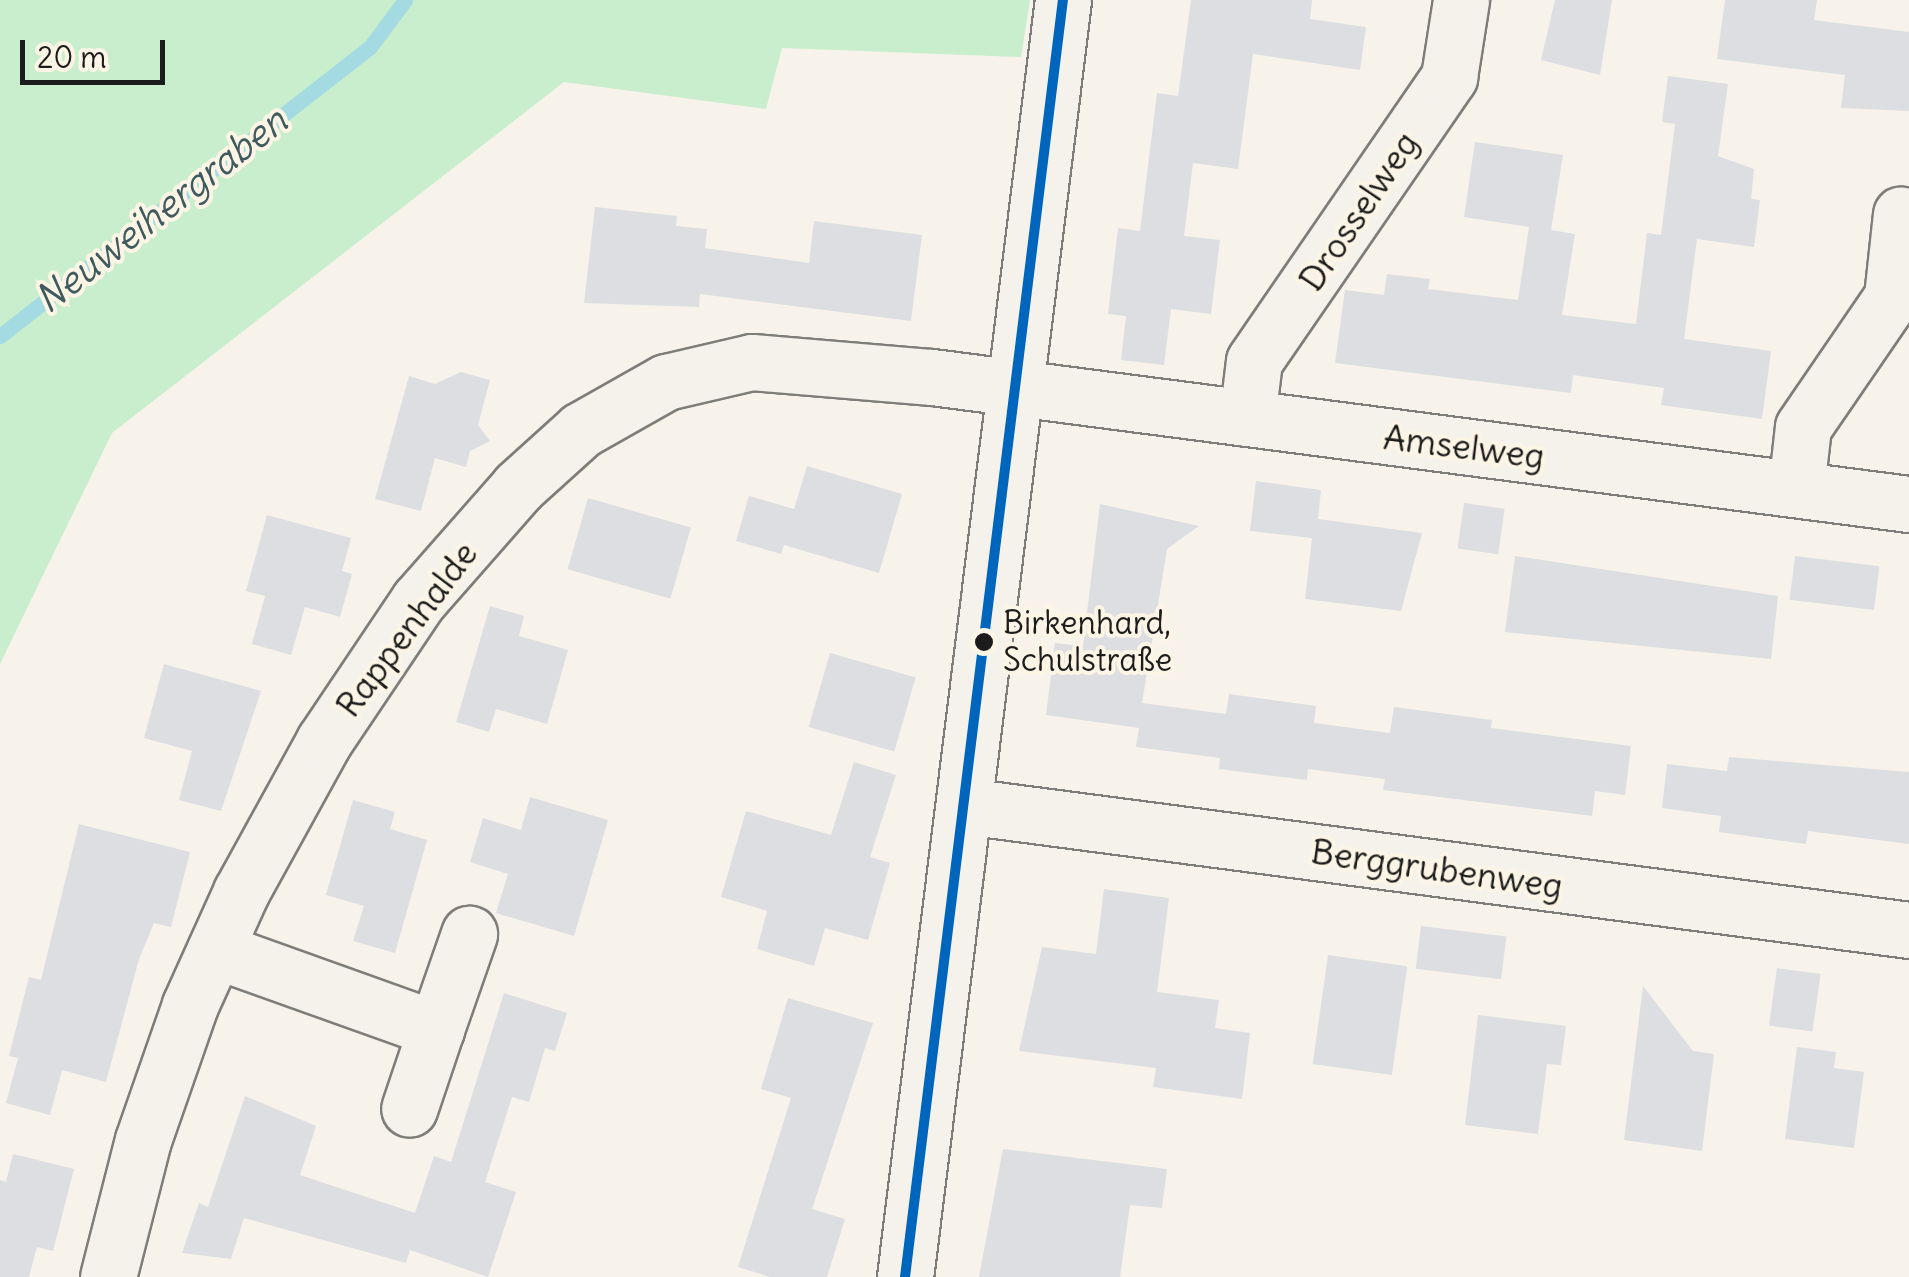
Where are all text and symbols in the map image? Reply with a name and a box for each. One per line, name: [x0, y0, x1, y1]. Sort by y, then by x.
scale bar: [25, 20, 170, 82]
text: 20 m: [37, 38, 107, 76]
water label: Neuweihergraben: [26, 98, 296, 322]
street label: Drosselweg: [1289, 123, 1427, 299]
street label: Amselweg: [1381, 415, 1547, 477]
street label: Rappenhalde: [327, 533, 485, 725]
place label: Birkenhard, Schulstraße: [1003, 605, 1172, 680]
marker: Birkenhard, Schulstraße: [974, 632, 994, 652]
street label: Berggrubenweg: [1309, 830, 1565, 906]

